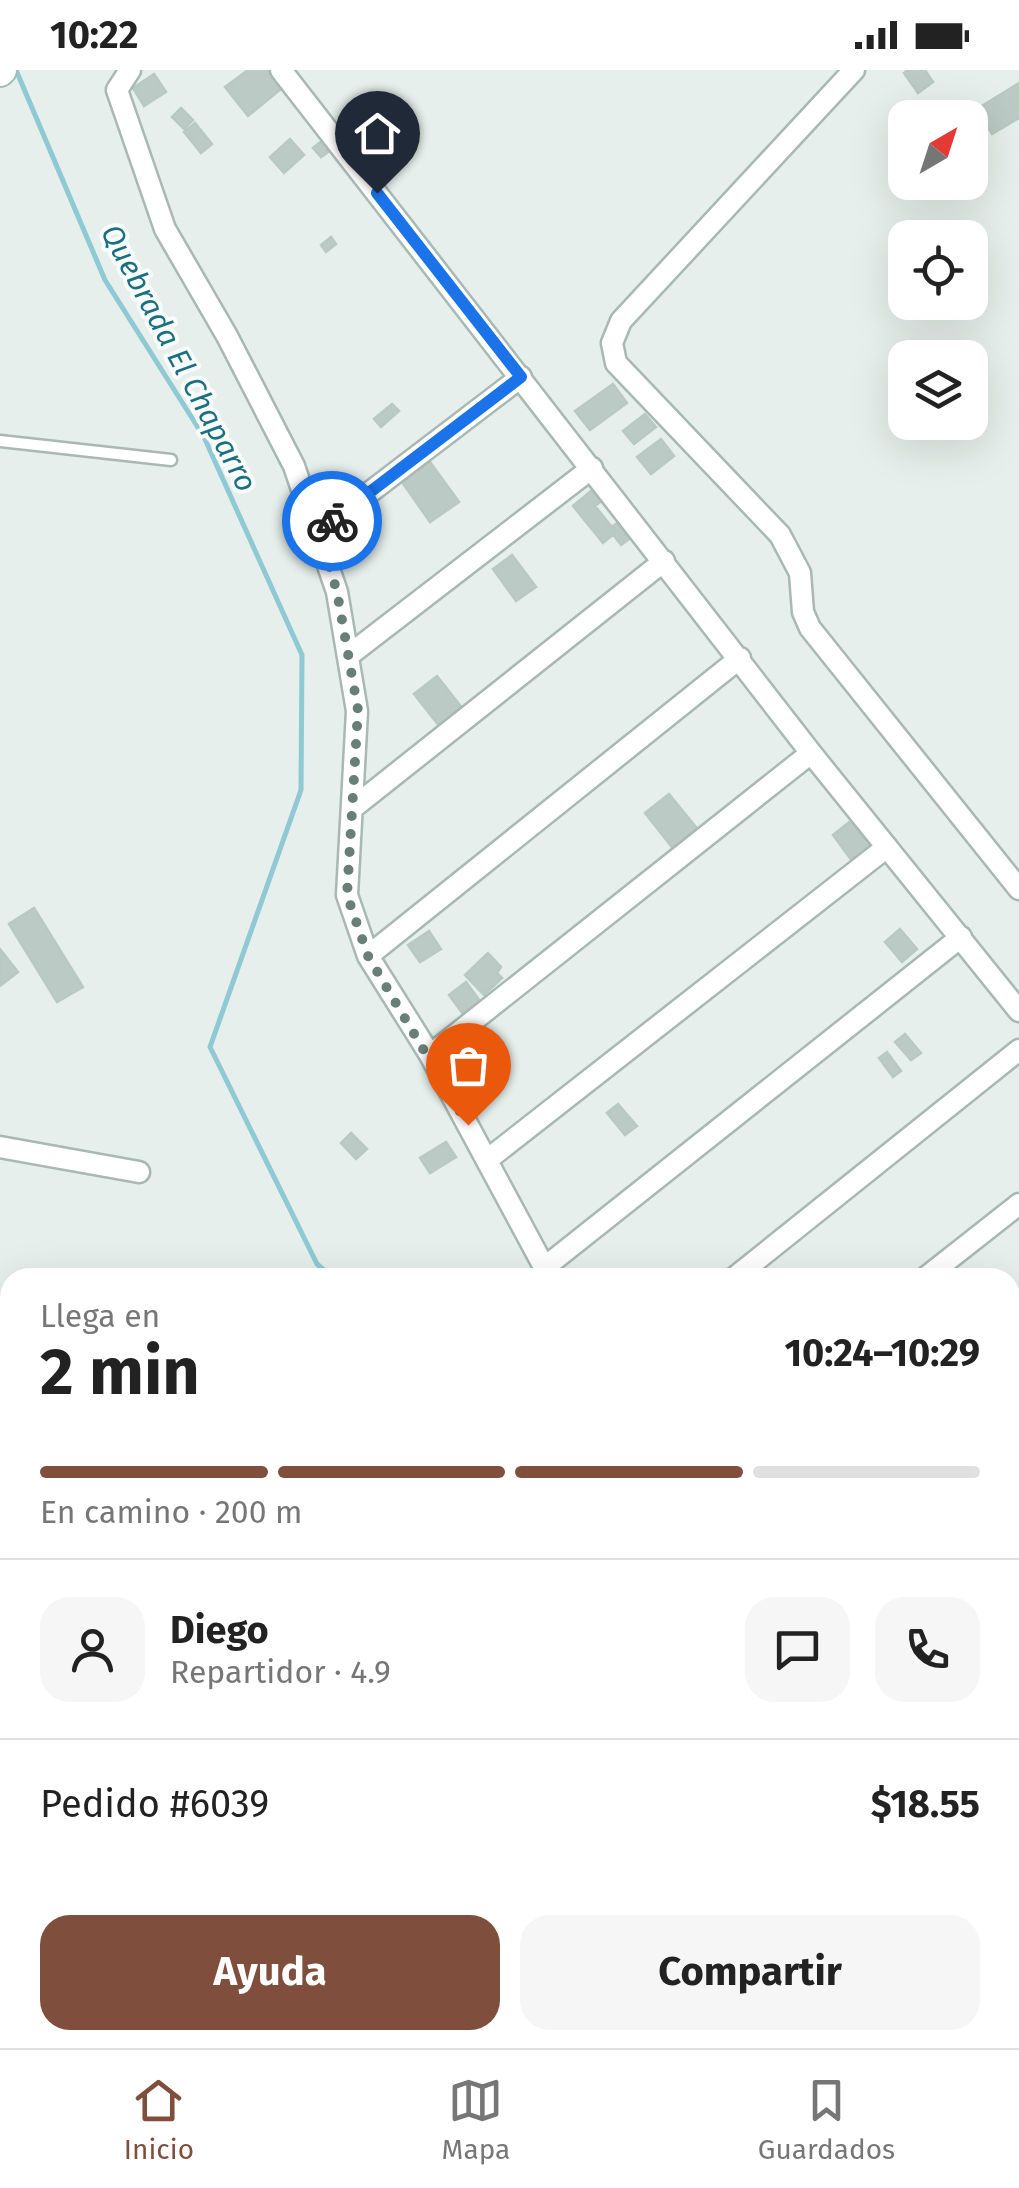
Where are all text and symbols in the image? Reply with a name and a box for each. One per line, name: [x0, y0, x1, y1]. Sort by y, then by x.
text: 10:22: [50, 12, 138, 58]
pin: [335, 91, 420, 194]
north arrow: [888, 100, 988, 200]
map controls: [888, 100, 988, 440]
icon: home: [350, 106, 405, 161]
water label: Quebrada El Chaparro: [93, 218, 265, 498]
button: locate: [888, 220, 988, 320]
button: layers: [888, 340, 988, 440]
courier: [282, 471, 382, 571]
icon: bike: [305, 494, 360, 549]
pin: [426, 1023, 511, 1126]
icon: bag: [441, 1038, 496, 1093]
text: Llega en: [40, 1297, 160, 1335]
text: 10:24–10:29: [784, 1330, 980, 1376]
text: 2 min: [40, 1333, 200, 1411]
text: En camino · 200 m: [40, 1493, 302, 1531]
button: person: [40, 1597, 145, 1702]
button: chat: [745, 1597, 850, 1702]
button: phone: [875, 1597, 980, 1702]
text: Diego: [170, 1607, 269, 1653]
text: Repartidor · 4.9: [170, 1653, 391, 1691]
text: Pedido #6039: [40, 1781, 269, 1827]
text: $18.55: [871, 1781, 980, 1827]
button: Ayuda: [40, 1915, 500, 2030]
button: Compartir: [520, 1915, 980, 2030]
tab: Inicio: [124, 2073, 194, 2166]
tab: Mapa: [442, 2073, 510, 2166]
tab: Guardados: [758, 2073, 895, 2166]

